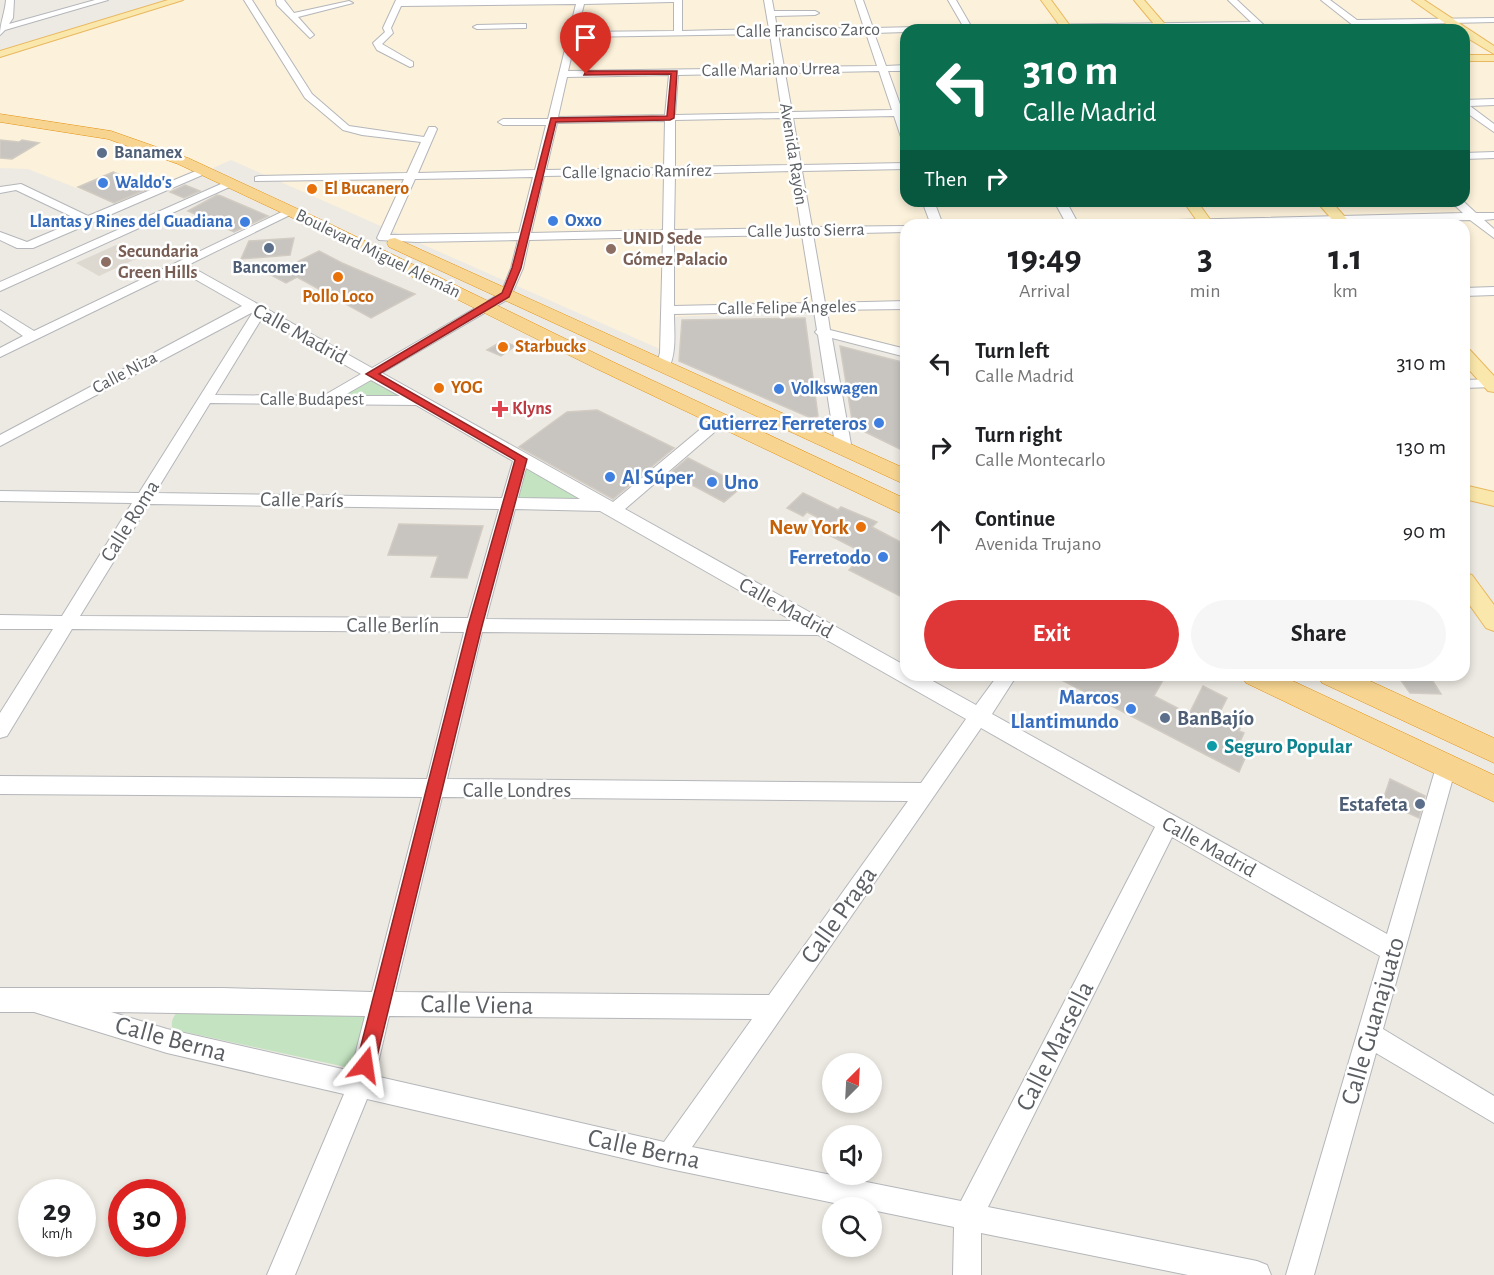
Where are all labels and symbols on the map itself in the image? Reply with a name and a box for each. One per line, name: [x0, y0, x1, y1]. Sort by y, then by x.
pin: [560, 12, 611, 74]
street label: Calle Francisco Zarco: [736, 21, 880, 41]
street label: Calle Mariano Urrea: [702, 60, 840, 80]
street label: Avenida Rayón: [776, 102, 810, 206]
place label: Banamex: [114, 144, 183, 162]
marker: Banamex: [95, 146, 109, 160]
street label: Calle Ignacio Ramírez: [562, 162, 712, 182]
place label: Waldo's: [115, 174, 172, 192]
marker: Waldo's: [96, 176, 110, 190]
place label: El Bucanero: [324, 180, 409, 198]
marker: El Bucanero: [305, 182, 319, 196]
street label: Boulevard Miguel Alemán: [293, 206, 463, 302]
place label: Oxxo: [565, 212, 602, 230]
place label: Llantas y Rines del Guadiana: [30, 213, 233, 231]
marker: Oxxo: [546, 214, 560, 228]
marker: Llantas y Rines del Guadiana: [238, 215, 252, 229]
street label: Calle Justo Sierra: [747, 221, 865, 241]
place label: UNID Sede Gómez Palacio: [623, 230, 728, 269]
marker: Bancomer: [262, 241, 276, 255]
marker: UNID Sede Gómez Palacio: [604, 242, 618, 256]
place label: Secundaria Green Hills: [118, 243, 199, 282]
marker: Secundaria Green Hills: [99, 255, 113, 269]
place label: Bancomer: [232, 259, 306, 277]
marker: Pollo Loco: [331, 270, 345, 284]
place label: Pollo Loco: [302, 288, 374, 306]
street label: Calle Felipe Ángeles: [718, 295, 856, 318]
street label: Calle Madrid: [250, 300, 351, 368]
place label: Starbucks: [515, 338, 586, 356]
marker: Starbucks: [496, 340, 510, 354]
street label: Calle Niza: [90, 349, 160, 397]
place label: YOG: [451, 379, 483, 397]
place label: Volkswagen: [791, 380, 878, 398]
marker: YOG: [432, 381, 446, 395]
marker: Volkswagen: [772, 382, 786, 396]
street label: Calle Budapest: [260, 391, 364, 409]
place label: Klyns: [512, 400, 552, 418]
marker: Klyns: [493, 402, 507, 416]
place label: Gutierrez Ferreteros: [699, 413, 867, 434]
marker: Gutierrez Ferreteros: [872, 416, 886, 430]
place label: Al Súper: [622, 467, 694, 488]
marker: Al Súper: [603, 470, 617, 484]
place label: Uno: [724, 472, 759, 493]
marker: Uno: [705, 475, 719, 489]
street label: Calle Roma: [97, 476, 163, 565]
street label: Calle París: [260, 489, 344, 511]
place label: New York: [769, 517, 850, 538]
marker: New York: [854, 520, 868, 534]
place label: Ferretodo: [789, 547, 871, 568]
marker: Ferretodo: [876, 550, 890, 564]
street label: Calle Madrid: [736, 574, 837, 642]
street label: Calle Berlín: [347, 615, 439, 636]
place label: Marcos Llantimundo: [1010, 687, 1119, 732]
marker: Marcos Llantimundo: [1124, 702, 1138, 716]
place label: BanBajío: [1177, 708, 1254, 729]
marker: BanBajío: [1158, 711, 1172, 725]
place label: Seguro Popular: [1224, 736, 1353, 757]
marker: Seguro Popular: [1205, 739, 1219, 753]
street label: Calle Londres: [463, 780, 571, 801]
place label: Estafeta: [1338, 794, 1408, 815]
marker: Estafeta: [1413, 797, 1427, 811]
street label: Calle Madrid: [1159, 813, 1260, 881]
street label: Calle Praga: [796, 862, 882, 968]
street label: Calle Guanajuato: [1337, 934, 1409, 1108]
street label: Calle Marsella: [1011, 977, 1099, 1115]
street label: Calle Viena: [420, 991, 534, 1019]
street label: Calle Berna: [112, 1012, 230, 1066]
position arrow: [333, 1033, 397, 1097]
north arrow: [822, 1053, 882, 1113]
street label: Calle Berna: [585, 1124, 703, 1174]
speed limit sign: 30: [108, 1179, 186, 1257]

